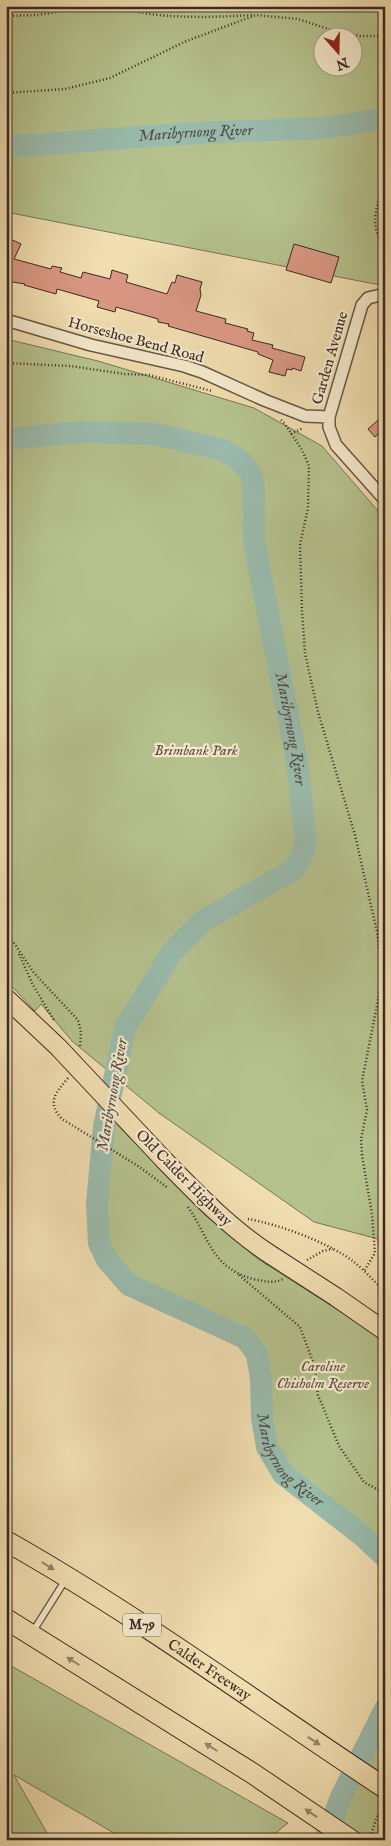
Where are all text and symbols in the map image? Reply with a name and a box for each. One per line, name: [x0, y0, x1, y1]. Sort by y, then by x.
north arrow: [314, 28, 364, 78]
text: N: [333, 52, 352, 74]
water label: Maribyrnong River: [138, 121, 255, 147]
street label: Garden Avenue: [308, 309, 352, 407]
street label: Horseshoe Bend Road: [66, 313, 207, 368]
water label: Maribyrnong River: [270, 671, 310, 788]
park label: Brimbank Park: [154, 741, 238, 760]
water label: Maribyrnong River: [93, 1035, 133, 1153]
street label: Old Calder Highway: [132, 1126, 237, 1231]
park label: Caroline Chisholm Reserve: [277, 1357, 369, 1393]
water label: Maribyrnong River: [251, 1411, 329, 1513]
one-way arrow: [42, 1561, 55, 1570]
road number: M79: [123, 1614, 161, 1636]
street label: Calder Freeway: [164, 1635, 256, 1705]
one-way arrow: [67, 1656, 80, 1666]
one-way arrow: [307, 1736, 321, 1746]
one-way arrow: [204, 1743, 217, 1752]
one-way arrow: [304, 1808, 317, 1817]

